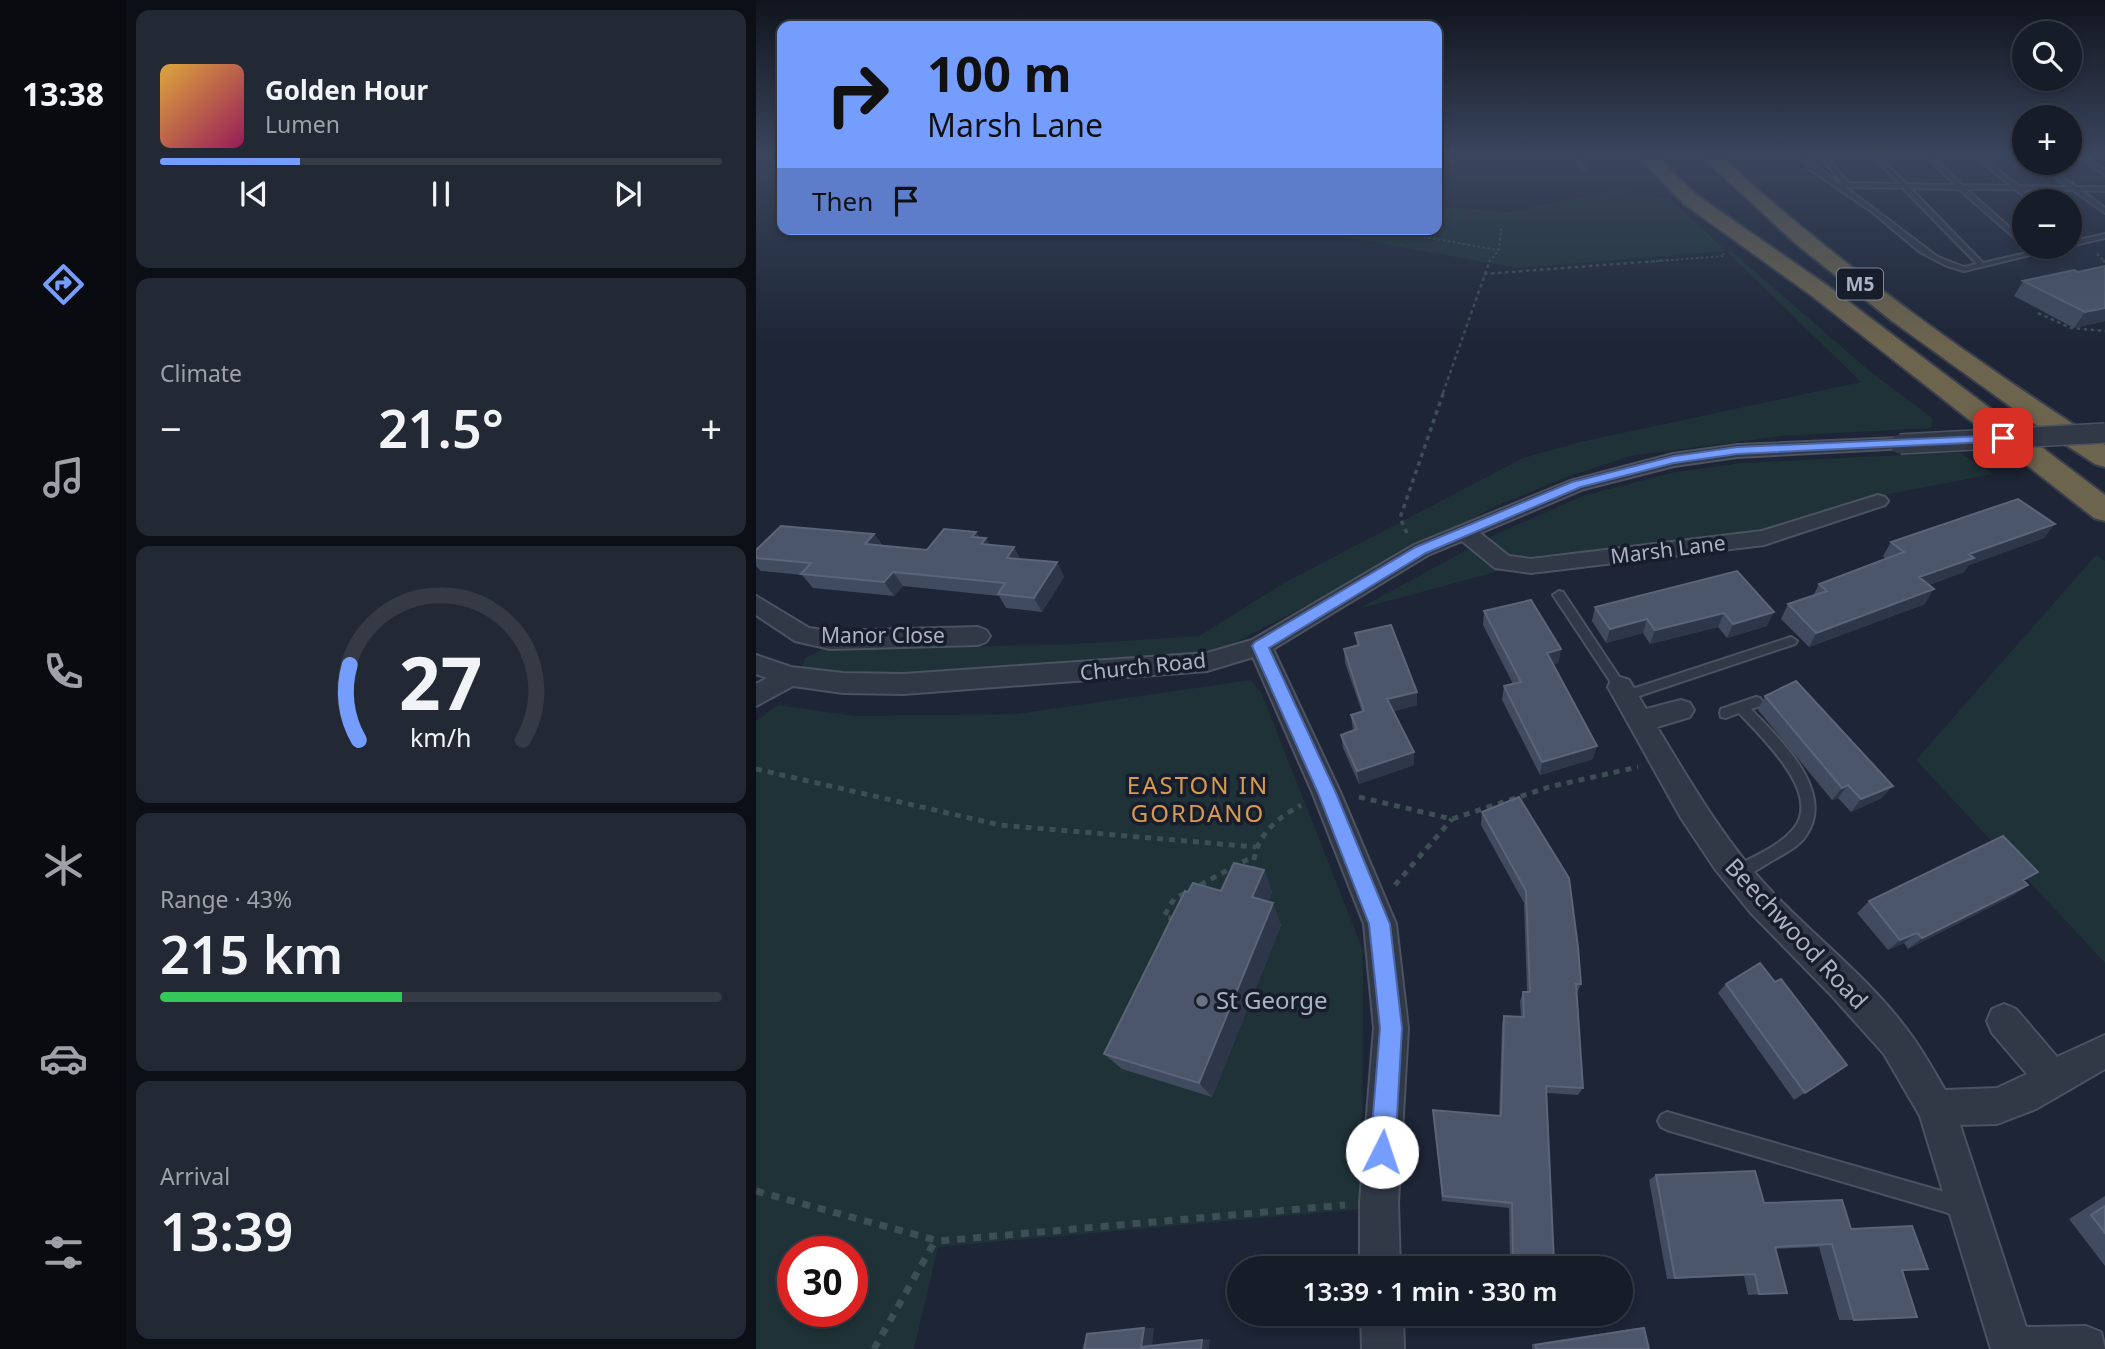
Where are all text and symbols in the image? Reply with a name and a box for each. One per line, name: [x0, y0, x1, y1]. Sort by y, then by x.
map controls: [2012, 21, 2082, 259]
button: search: [2012, 21, 2082, 91]
text: 100 m: [927, 40, 1072, 106]
icon: right: [812, 49, 903, 140]
text: 13:38: [22, 72, 104, 115]
text: Golden Hour: [265, 72, 428, 108]
text: Marsh Lane: [927, 103, 1103, 146]
button: +: [2012, 105, 2082, 175]
text: Lumen: [265, 108, 340, 140]
icon: previous: [235, 175, 273, 213]
icon: pause: [422, 175, 460, 213]
icon: next: [609, 175, 647, 213]
icon: arrive: [887, 182, 925, 220]
text: Then: [812, 183, 873, 219]
button: −: [2012, 189, 2082, 259]
icon: directions: [39, 260, 88, 309]
road number: M5: [1837, 268, 1883, 300]
text: Climate: [160, 357, 242, 389]
text: 21.5°: [378, 392, 504, 463]
text: −: [160, 402, 182, 454]
text: +: [700, 402, 722, 454]
pin: [1973, 408, 2033, 468]
icon: arrive: [1984, 419, 2022, 457]
icon: music: [39, 453, 88, 502]
street label: Marsh Lane: [1609, 528, 1727, 570]
street label: Manor Close: [821, 621, 945, 649]
text: 27: [399, 633, 483, 732]
street label: Church Road: [1079, 645, 1207, 687]
icon: phone: [39, 647, 88, 696]
text: km/h: [410, 720, 472, 754]
district label: EASTON IN GORDANO: [1127, 768, 1269, 829]
icon: climate: [39, 841, 88, 890]
street label: Beechwood Road: [1718, 850, 1876, 1016]
text: Range · 43%: [160, 883, 292, 915]
text: 215 km: [160, 918, 343, 989]
place label: St George: [1216, 983, 1328, 1016]
marker: St George: [1194, 993, 1210, 1009]
icon: car: [39, 1034, 88, 1083]
position arrow: [1345, 1115, 1419, 1189]
text: Arrival: [160, 1160, 230, 1192]
text: 13:39: [160, 1195, 293, 1266]
icon: filters: [39, 1228, 88, 1277]
speed limit sign: 30: [777, 1236, 868, 1327]
text: 13:39 · 1 min · 330 m: [1303, 1273, 1557, 1309]

